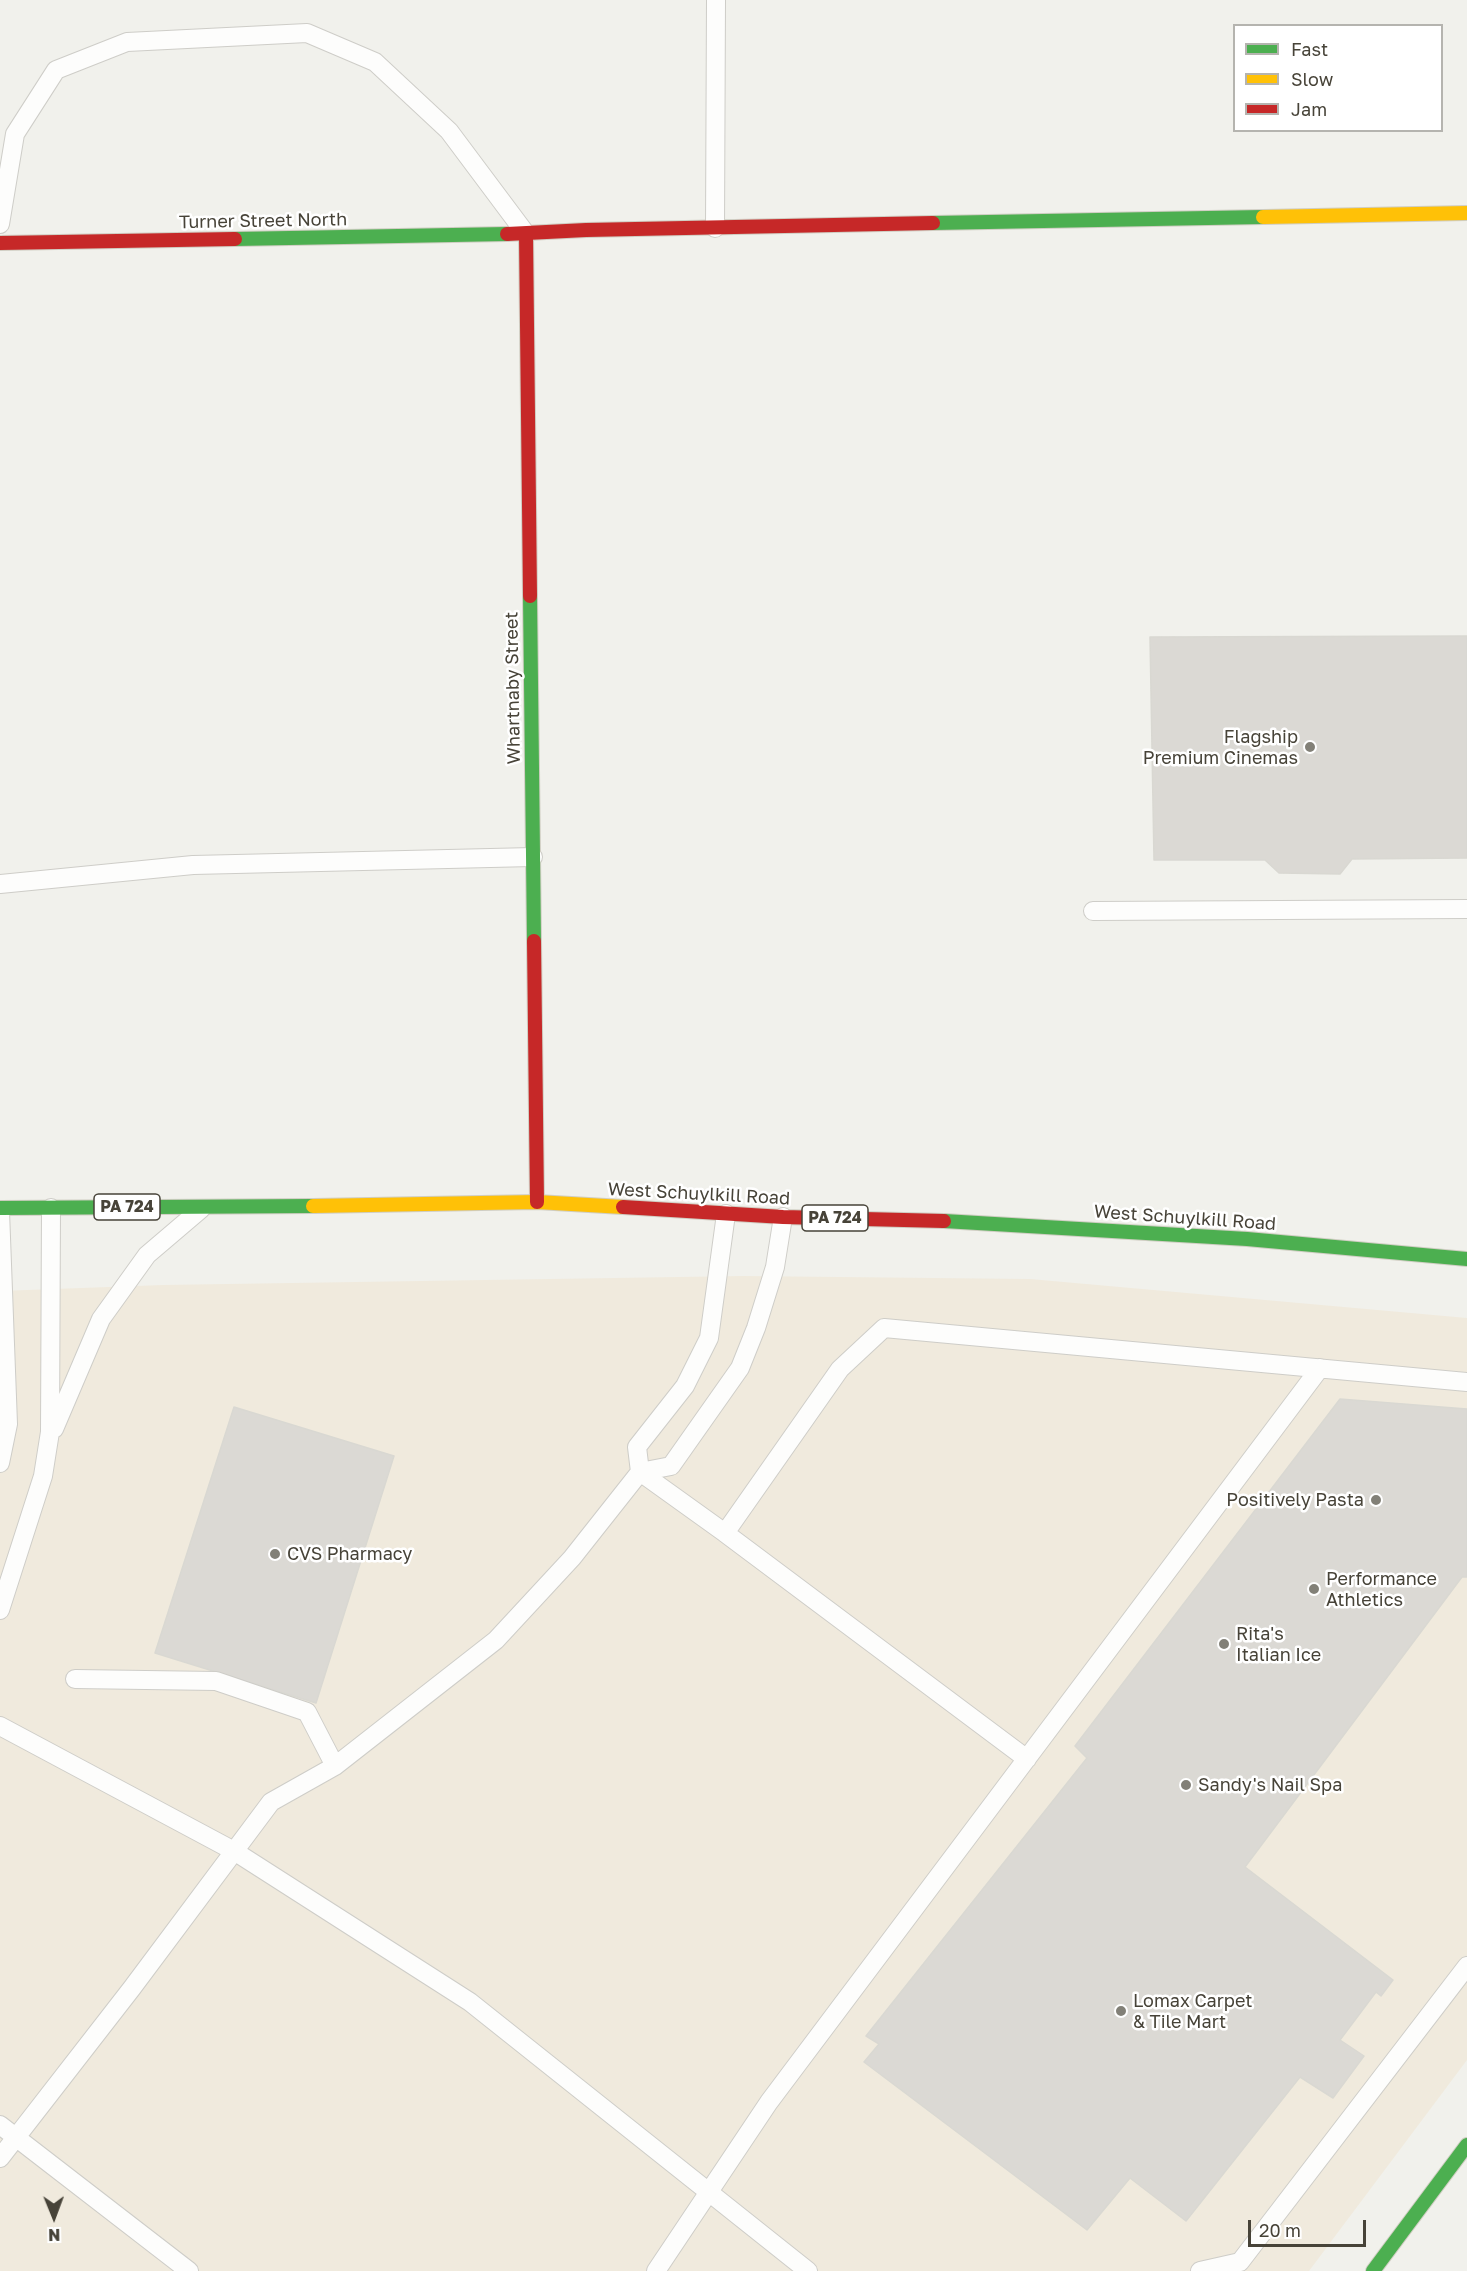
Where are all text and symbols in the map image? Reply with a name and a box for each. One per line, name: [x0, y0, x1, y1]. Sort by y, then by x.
legend: [1233, 24, 1443, 132]
text: Fast: [1291, 38, 1328, 60]
text: Slow: [1291, 68, 1333, 90]
text: Jam: [1291, 98, 1327, 120]
street label: Turner Street North: [179, 209, 347, 233]
street label: Whartnaby Street: [501, 611, 525, 765]
place label: Flagship Premium Cinemas: [1143, 726, 1298, 768]
marker: Flagship Premium Cinemas: [1303, 740, 1317, 754]
street label: West Schuylkill Road: [607, 1178, 791, 1210]
road number: PA 724: [94, 1194, 160, 1220]
street label: West Schuylkill Road: [1093, 1201, 1277, 1235]
road number: PA 724: [802, 1205, 868, 1231]
place label: Positively Pasta: [1226, 1489, 1364, 1511]
marker: Positively Pasta: [1369, 1493, 1383, 1507]
place label: CVS Pharmacy: [287, 1543, 412, 1565]
marker: CVS Pharmacy: [268, 1547, 282, 1561]
place label: Performance Athletics: [1326, 1568, 1437, 1610]
marker: Performance Athletics: [1307, 1582, 1321, 1596]
place label: Rita's Italian Ice: [1236, 1623, 1321, 1666]
marker: Rita's Italian Ice: [1217, 1637, 1231, 1651]
place label: Sandy's Nail Spa: [1198, 1774, 1342, 1796]
marker: Sandy's Nail Spa: [1179, 1778, 1193, 1792]
place label: Lomax Carpet & Tile Mart: [1133, 1990, 1253, 2032]
marker: Lomax Carpet & Tile Mart: [1114, 2004, 1128, 2018]
north arrow: [24, 2187, 84, 2247]
scale bar: [1251, 2208, 1370, 2246]
text: 20 m: [1259, 2219, 1301, 2241]
text: N: [48, 2225, 61, 2245]

